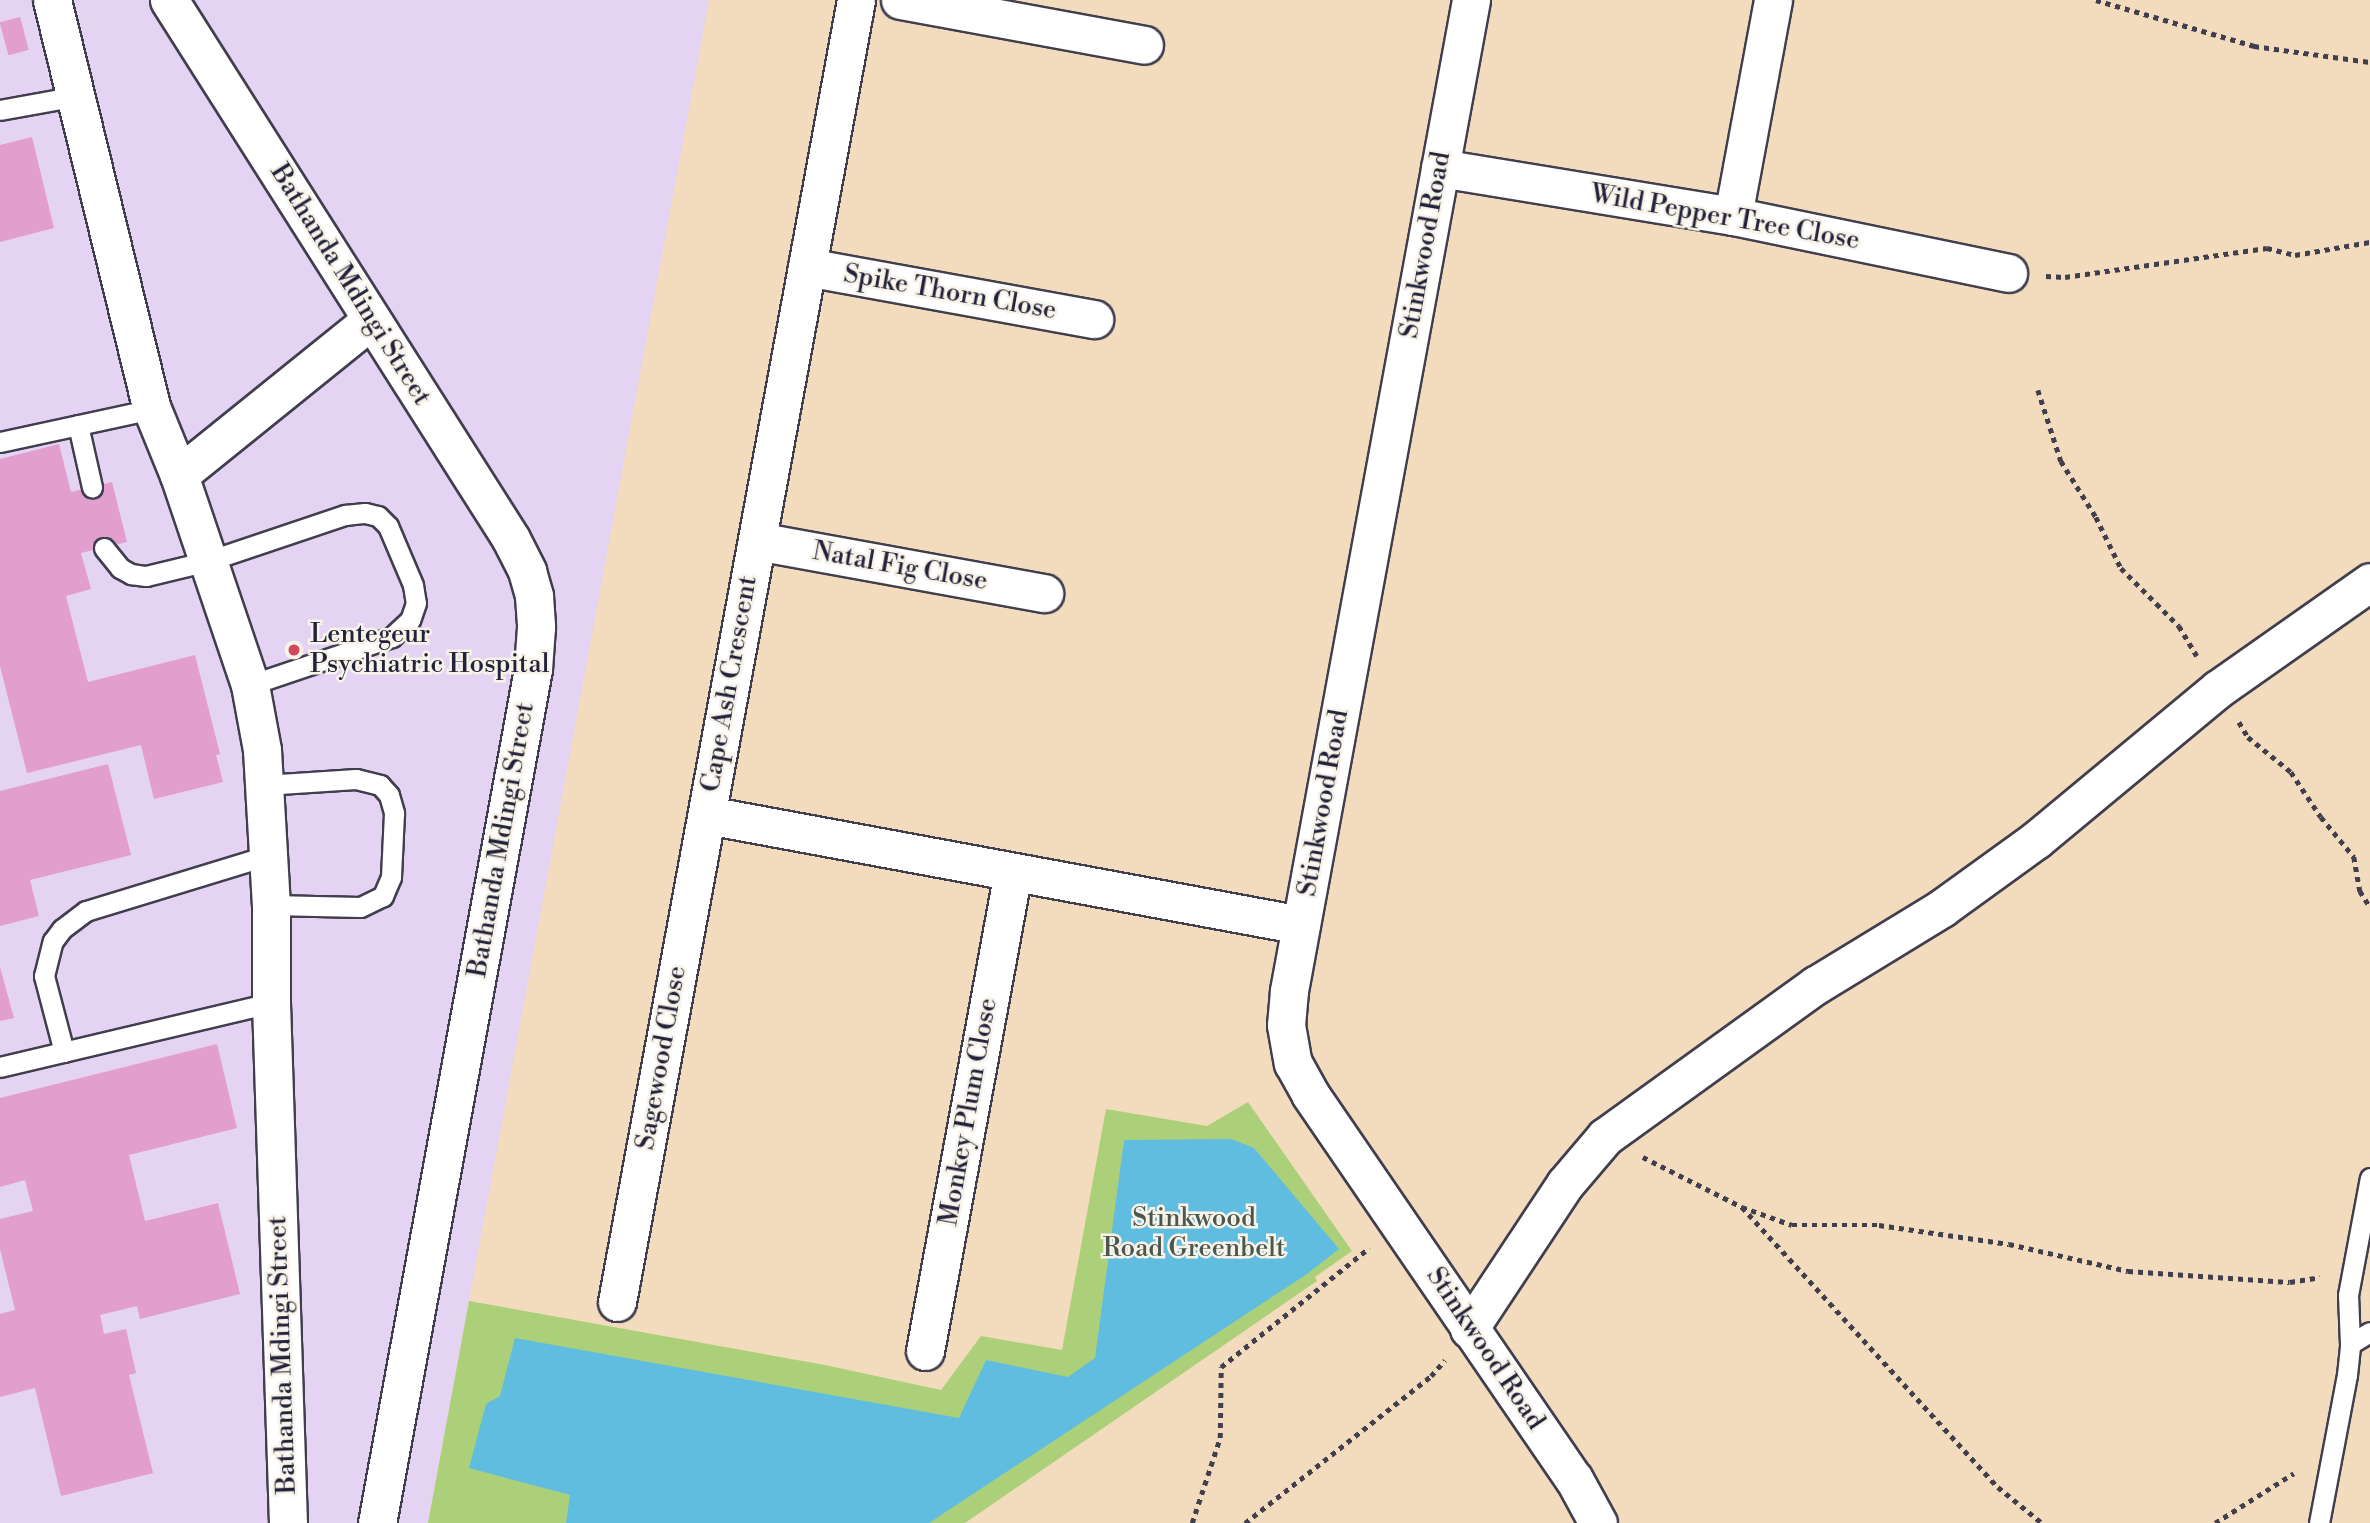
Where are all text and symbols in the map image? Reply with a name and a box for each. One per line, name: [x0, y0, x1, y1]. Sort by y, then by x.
street label: Stinkwood Road: [1394, 149, 1458, 341]
street label: Bathanda Mdingi Street: [263, 159, 437, 411]
street label: Wild Pepper Tree Close: [1588, 179, 1862, 257]
street label: Spike Thorn Close: [841, 259, 1059, 327]
street label: Natal Fig Close: [810, 536, 990, 598]
street label: Cape Ash Crescent: [696, 573, 764, 795]
place label: Lentegeur Psychiatric Hospital: [310, 619, 549, 680]
marker: Lentegeur Psychiatric Hospital: [284, 640, 304, 660]
street label: Bathanda Mdingi Street: [462, 700, 542, 980]
street label: Stinkwood Road: [1292, 707, 1356, 899]
street label: Sagewood Close: [630, 964, 694, 1152]
street label: Monkey Plum Close: [934, 996, 1004, 1228]
park label: Stinkwood Road Greenbelt: [1103, 1203, 1285, 1264]
street label: Bathanda Mdingi Street: [263, 1215, 303, 1495]
street label: Stinkwood Road: [1419, 1262, 1551, 1436]

